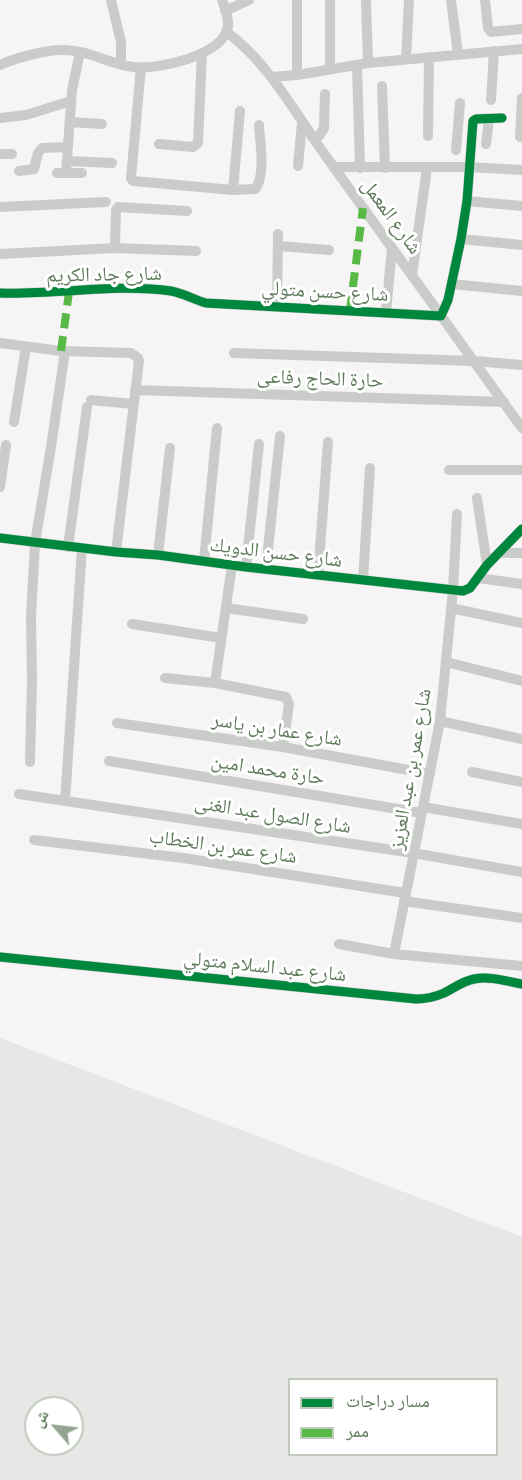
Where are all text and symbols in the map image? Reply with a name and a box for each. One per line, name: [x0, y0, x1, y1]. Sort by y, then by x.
street label: شارع المعمل: [357, 173, 427, 259]
street label: شارع جاد الكريم: [46, 261, 162, 287]
street label: شارع حسن متولي: [261, 276, 389, 306]
street label: حارة الحاج رفاعى: [256, 364, 384, 392]
street label: شارع حسن الدويك: [208, 532, 344, 572]
street label: شارع عمر بن عبد العزيز: [384, 686, 436, 852]
street label: شارع عمار بن ياسر: [210, 707, 344, 751]
street label: حارة محمد امين: [210, 748, 326, 790]
street label: شارع الصول عبد الغنى: [193, 790, 353, 838]
street label: شارع عمر بن الخطاب: [148, 824, 298, 868]
street label: شارع عبد السلام متولي: [183, 946, 347, 986]
legend: [288, 1378, 498, 1456]
text: مسار دراجات: [346, 1389, 430, 1411]
north arrow: [24, 1396, 84, 1456]
text: ش: [27, 1406, 52, 1430]
text: ممر: [346, 1419, 369, 1441]

